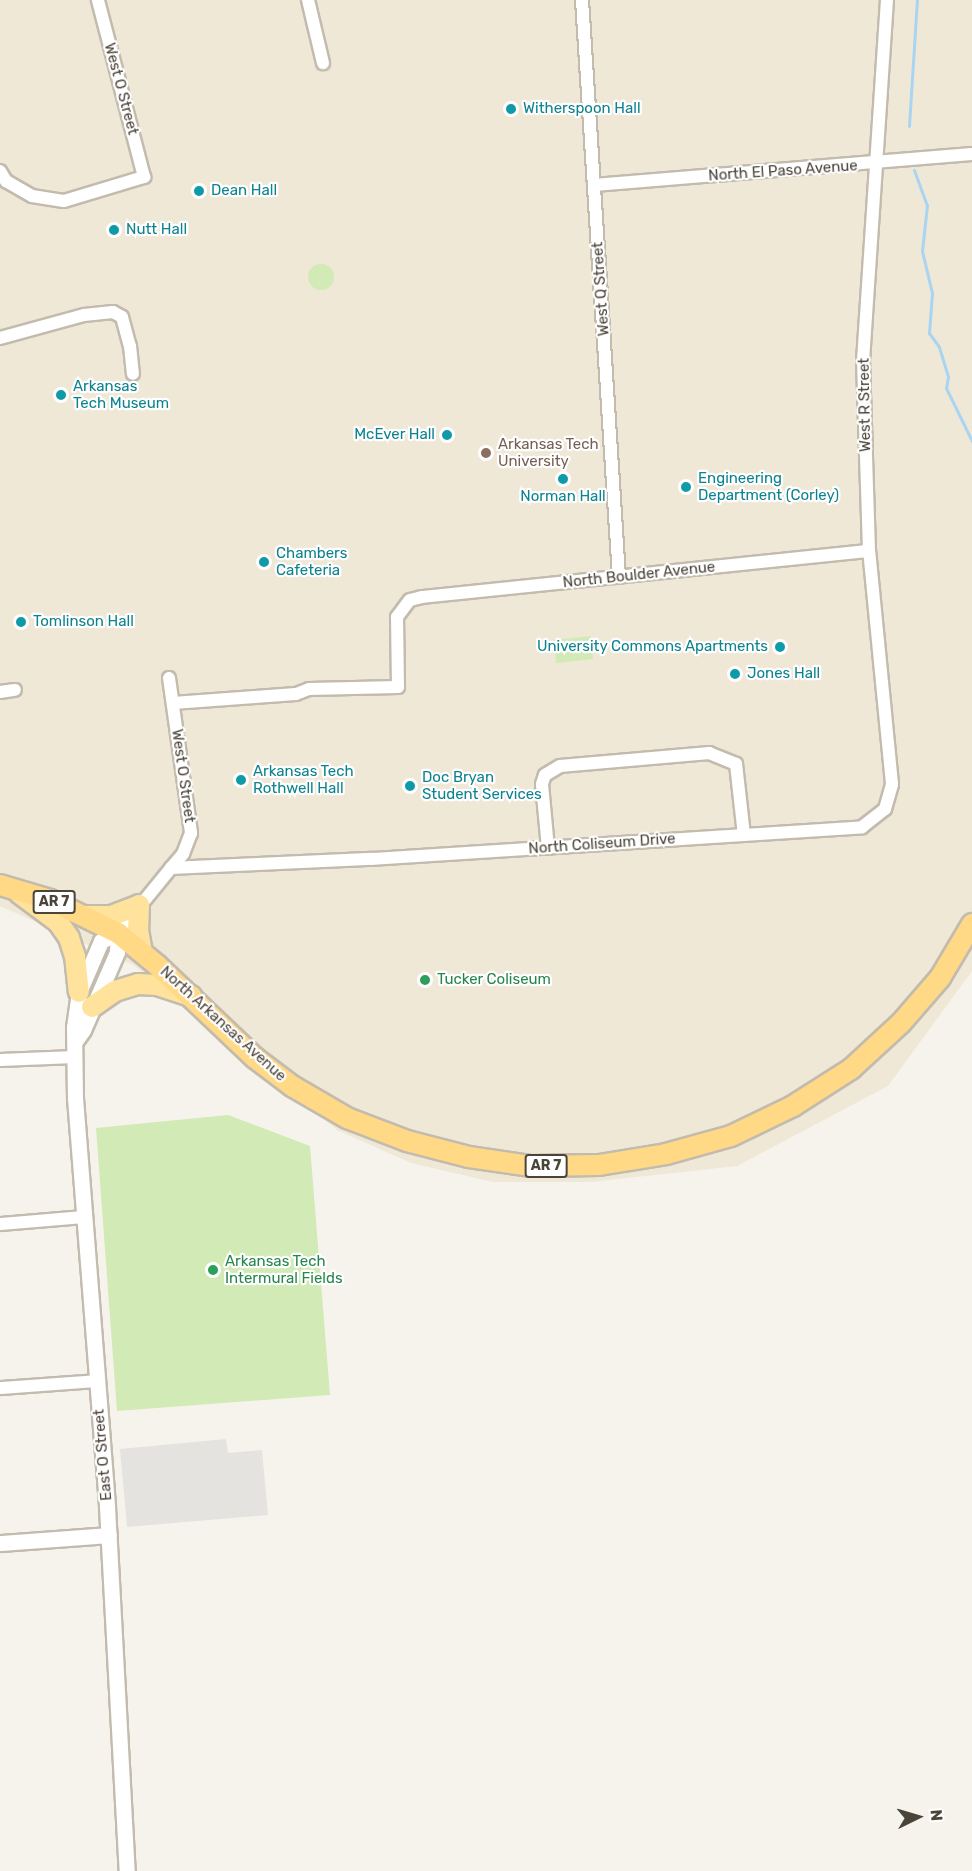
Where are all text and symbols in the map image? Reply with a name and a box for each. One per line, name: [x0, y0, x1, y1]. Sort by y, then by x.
street label: West O Street: [100, 41, 142, 137]
place label: Witherspoon Hall: [523, 100, 641, 118]
marker: Witherspoon Hall: [504, 102, 518, 116]
street label: North El Paso Avenue: [708, 157, 858, 185]
place label: Dean Hall: [211, 182, 277, 200]
marker: Dean Hall: [192, 184, 206, 198]
place label: Nutt Hall: [126, 221, 187, 239]
marker: Nutt Hall: [107, 223, 121, 237]
street label: West Q Street: [589, 241, 613, 337]
street label: West R Street: [855, 358, 875, 452]
place label: Arkansas Tech Museum: [73, 377, 169, 412]
marker: Arkansas Tech Museum: [54, 388, 68, 402]
place label: McEver Hall: [354, 426, 435, 444]
marker: McEver Hall: [440, 428, 454, 442]
place label: Arkansas Tech University: [498, 435, 599, 470]
marker: Arkansas Tech University: [479, 446, 493, 460]
place label: Engineering Department (Corley): [698, 469, 839, 504]
marker: Norman Hall: [556, 472, 570, 486]
marker: Engineering Department (Corley): [679, 480, 693, 494]
place label: Norman Hall: [520, 488, 606, 506]
place label: Chambers Cafeteria: [276, 544, 347, 579]
marker: Chambers Cafeteria: [257, 555, 271, 569]
street label: North Boulder Avenue: [562, 558, 716, 592]
place label: Tomlinson Hall: [33, 613, 134, 631]
marker: Tomlinson Hall: [14, 615, 28, 629]
place label: University Commons Apartments: [536, 638, 768, 656]
marker: University Commons Apartments: [773, 640, 787, 654]
place label: Jones Hall: [747, 665, 820, 683]
marker: Jones Hall: [728, 667, 742, 681]
street label: West O Street: [168, 728, 198, 824]
place label: Arkansas Tech Rothwell Hall: [253, 762, 354, 797]
place label: Doc Bryan Student Services: [422, 768, 542, 803]
marker: Arkansas Tech Rothwell Hall: [234, 773, 248, 787]
marker: Doc Bryan Student Services: [403, 779, 417, 793]
street label: North Coliseum Drive: [528, 830, 676, 858]
road number: AR 7: [32, 891, 76, 913]
street label: North Arkansas Avenue: [156, 962, 290, 1086]
place label: Tucker Coliseum: [437, 971, 551, 989]
marker: Tucker Coliseum: [418, 973, 432, 987]
road number: AR 7: [524, 1155, 568, 1177]
place label: Arkansas Tech Intermural Fields: [225, 1252, 343, 1287]
marker: Arkansas Tech Intermural Fields: [206, 1263, 220, 1277]
street label: East O Street: [90, 1409, 116, 1501]
north arrow: [888, 1787, 948, 1847]
text: N: [926, 1809, 946, 1822]

